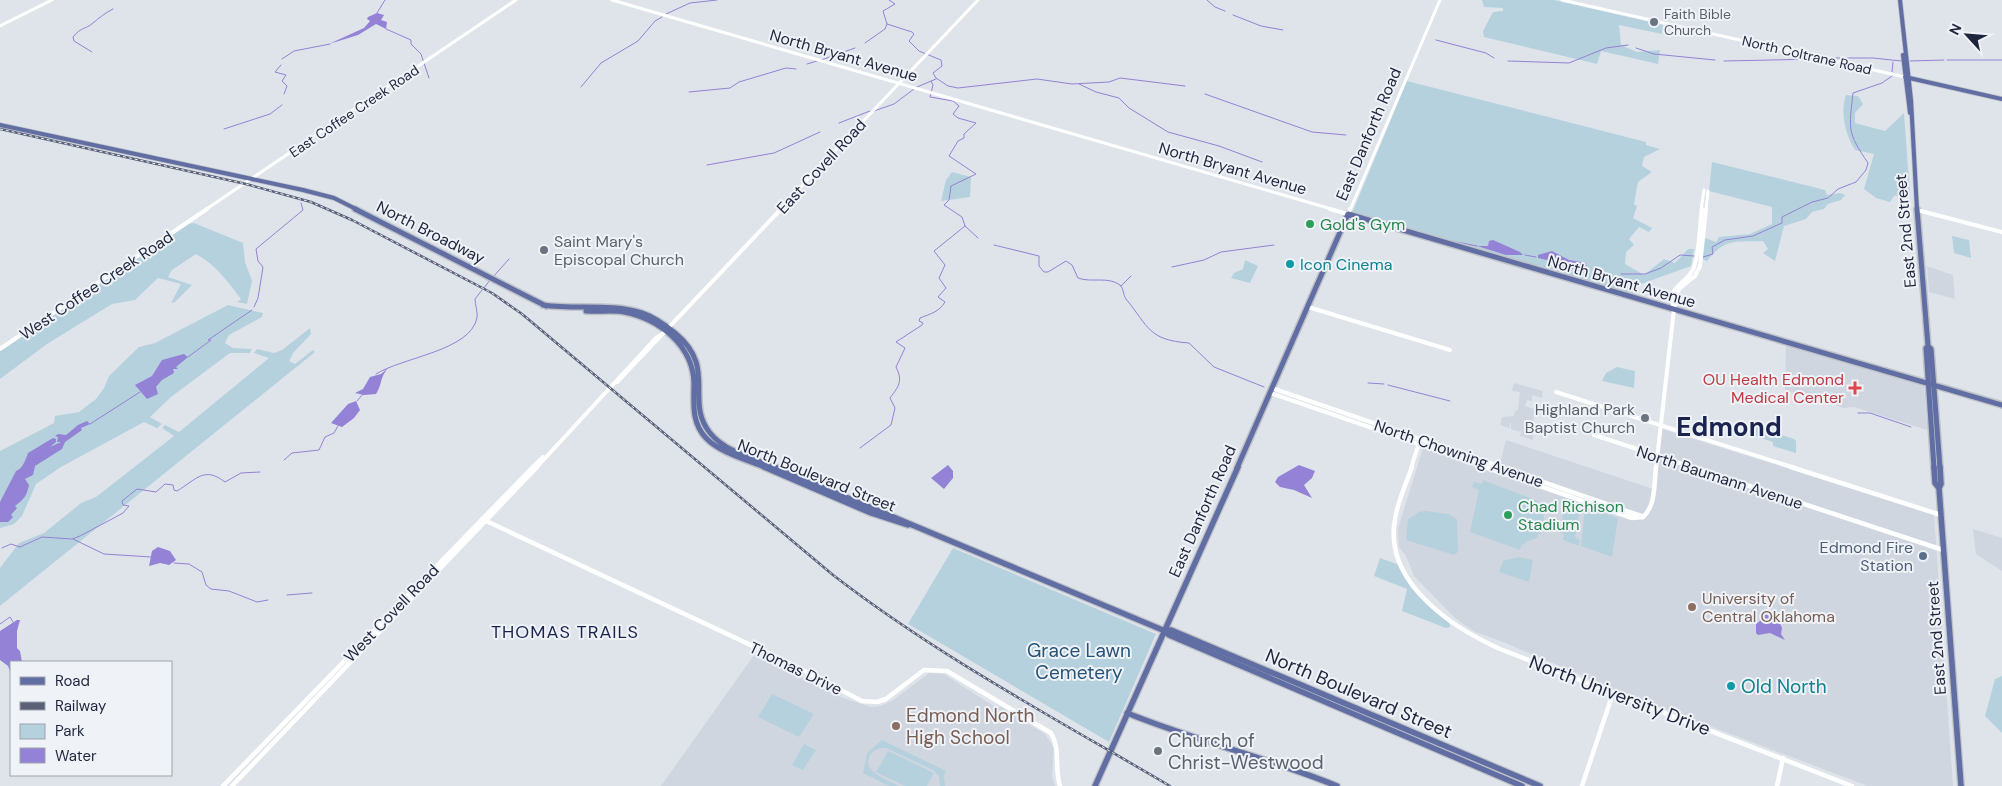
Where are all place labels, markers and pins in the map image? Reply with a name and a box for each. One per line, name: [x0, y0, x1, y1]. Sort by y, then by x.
place label: Faith Bible Church: [1664, 5, 1731, 39]
marker: Faith Bible Church: [1648, 16, 1660, 28]
place label: Gold's Gym: [1320, 214, 1405, 235]
marker: Gold's Gym: [1304, 218, 1316, 230]
place label: Saint Mary's Episcopal Church: [554, 231, 684, 270]
marker: Saint Mary's Episcopal Church: [538, 244, 550, 256]
place label: Icon Cinema: [1300, 254, 1392, 275]
marker: Icon Cinema: [1284, 258, 1296, 270]
place label: OU Health Edmond Medical Center: [1703, 369, 1844, 408]
marker: OU Health Edmond Medical Center: [1848, 381, 1862, 395]
place label: Highland Park Baptist Church: [1525, 399, 1635, 438]
marker: Highland Park Baptist Church: [1639, 412, 1651, 424]
place label: Chad Richison Stadium: [1518, 496, 1624, 535]
marker: Chad Richison Stadium: [1502, 509, 1514, 521]
place label: Edmond Fire Station: [1820, 537, 1913, 576]
marker: Edmond Fire Station: [1917, 550, 1929, 562]
place label: University of Central Oklahoma: [1702, 588, 1835, 627]
marker: University of Central Oklahoma: [1686, 601, 1698, 613]
place label: Old North: [1741, 674, 1827, 699]
marker: Old North: [1725, 680, 1737, 692]
place label: Edmond North High School: [906, 703, 1035, 750]
marker: Edmond North High School: [890, 720, 902, 732]
place label: Church of Christ-Westwood: [1168, 728, 1324, 775]
marker: Church of Christ-Westwood: [1152, 745, 1164, 757]

